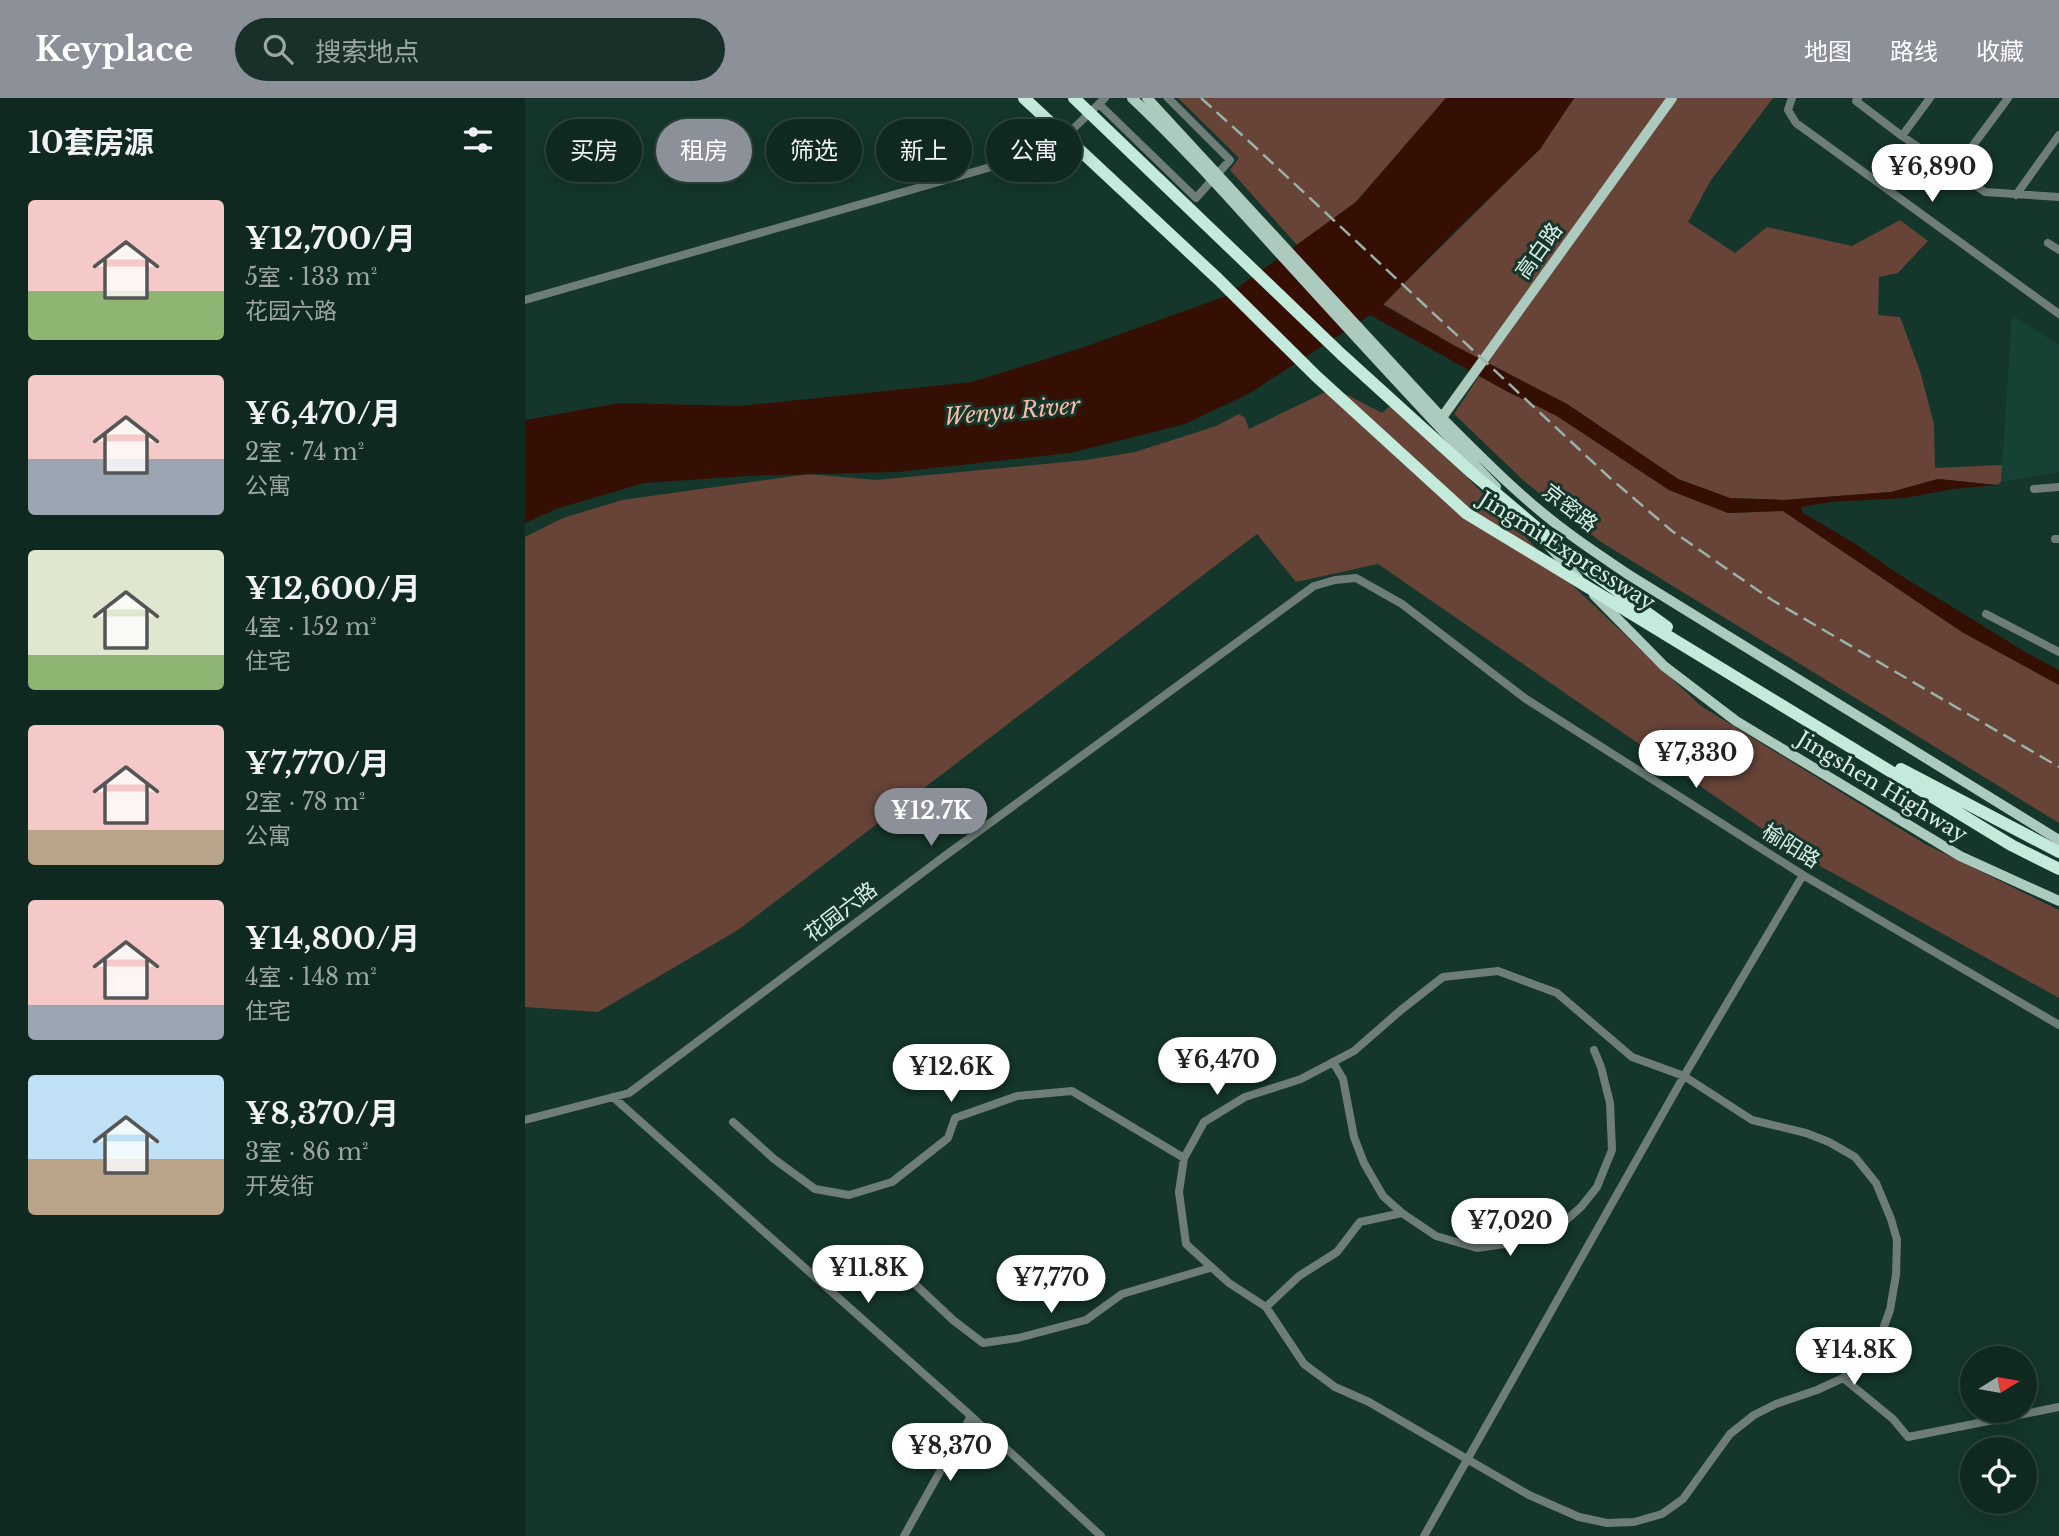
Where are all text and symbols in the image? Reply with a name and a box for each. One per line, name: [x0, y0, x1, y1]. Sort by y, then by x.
search box: [235, 18, 725, 81]
text: Keyplace: [35, 29, 193, 70]
icon: search: [259, 30, 297, 68]
text: 搜索地点: [315, 36, 419, 68]
text: 地图: [1804, 37, 1852, 66]
text: 路线: [1890, 37, 1938, 66]
text: 收藏: [1976, 37, 2024, 66]
chip: 买房: [546, 119, 642, 182]
chip: 租房: [656, 119, 752, 182]
chip: 筛选: [766, 119, 862, 182]
chip: 新上: [876, 119, 972, 182]
chip: 公寓: [986, 119, 1082, 182]
icon: filters: [459, 121, 497, 159]
text: 10套房源: [28, 124, 154, 161]
pin: ¥6,890: [1875, 144, 1989, 204]
text: ¥6,890: [1888, 153, 1976, 181]
street label: 高白路: [1510, 218, 1568, 284]
text: ¥12,700/月: [245, 220, 416, 257]
icon: home: [84, 228, 168, 312]
text: 5室 · 133 m²: [245, 263, 377, 291]
text: 花园六路: [245, 297, 337, 325]
water label: Wenyu River: [943, 391, 1083, 431]
text: ¥6,470/月: [245, 395, 401, 432]
icon: home: [84, 403, 168, 487]
text: 2室 · 74 m²: [245, 438, 364, 466]
text: 公寓: [245, 472, 291, 500]
street label: 京密路: [1537, 478, 1603, 538]
street label: Jingmi Expressway: [1471, 485, 1661, 616]
text: ¥12,600/月: [245, 570, 420, 607]
icon: home: [84, 578, 168, 662]
text: 4室 · 152 m²: [245, 613, 377, 641]
text: 住宅: [245, 647, 291, 675]
street label: Jingshen Highway: [1789, 724, 1972, 848]
pin: ¥7,330: [1639, 730, 1753, 790]
text: ¥7,330: [1655, 739, 1737, 767]
text: ¥7,770/月: [245, 745, 390, 782]
icon: home: [84, 753, 168, 837]
text: 2室 · 78 m²: [245, 788, 365, 816]
pin: ¥12.7K: [874, 788, 988, 848]
text: ¥12.7K: [890, 797, 972, 825]
street label: 榆阳路: [1757, 818, 1825, 874]
text: 公寓: [245, 822, 291, 850]
street label: 花园六路: [800, 876, 882, 948]
text: ¥14,800/月: [245, 920, 420, 957]
icon: home: [84, 928, 168, 1012]
text: 4室 · 148 m²: [245, 963, 377, 991]
text: 住宅: [245, 997, 291, 1025]
pin: ¥6,470: [1160, 1038, 1274, 1097]
pin: ¥12.6K: [894, 1044, 1008, 1104]
text: ¥6,470: [1174, 1046, 1260, 1074]
text: ¥12.6K: [909, 1053, 993, 1081]
text: ¥8,370/月: [245, 1095, 399, 1132]
icon: home: [84, 1103, 168, 1187]
text: 3室 · 86 m²: [245, 1138, 369, 1166]
text: 开发街: [245, 1172, 314, 1200]
pin: ¥7,020: [1453, 1198, 1567, 1258]
text: ¥7,020: [1467, 1207, 1553, 1235]
pin: ¥11.8K: [811, 1246, 925, 1305]
text: ¥11.8K: [828, 1254, 908, 1282]
pin: ¥7,770: [994, 1256, 1108, 1315]
text: ¥7,770: [1013, 1264, 1089, 1292]
pin: ¥14.8K: [1797, 1328, 1911, 1387]
text: ¥14.8K: [1812, 1336, 1896, 1364]
north arrow: [1960, 1346, 2037, 1423]
map controls: [1960, 1346, 2037, 1514]
pin: ¥8,370: [893, 1424, 1007, 1483]
text: ¥8,370: [908, 1432, 992, 1460]
button: locate: [1960, 1437, 2037, 1514]

